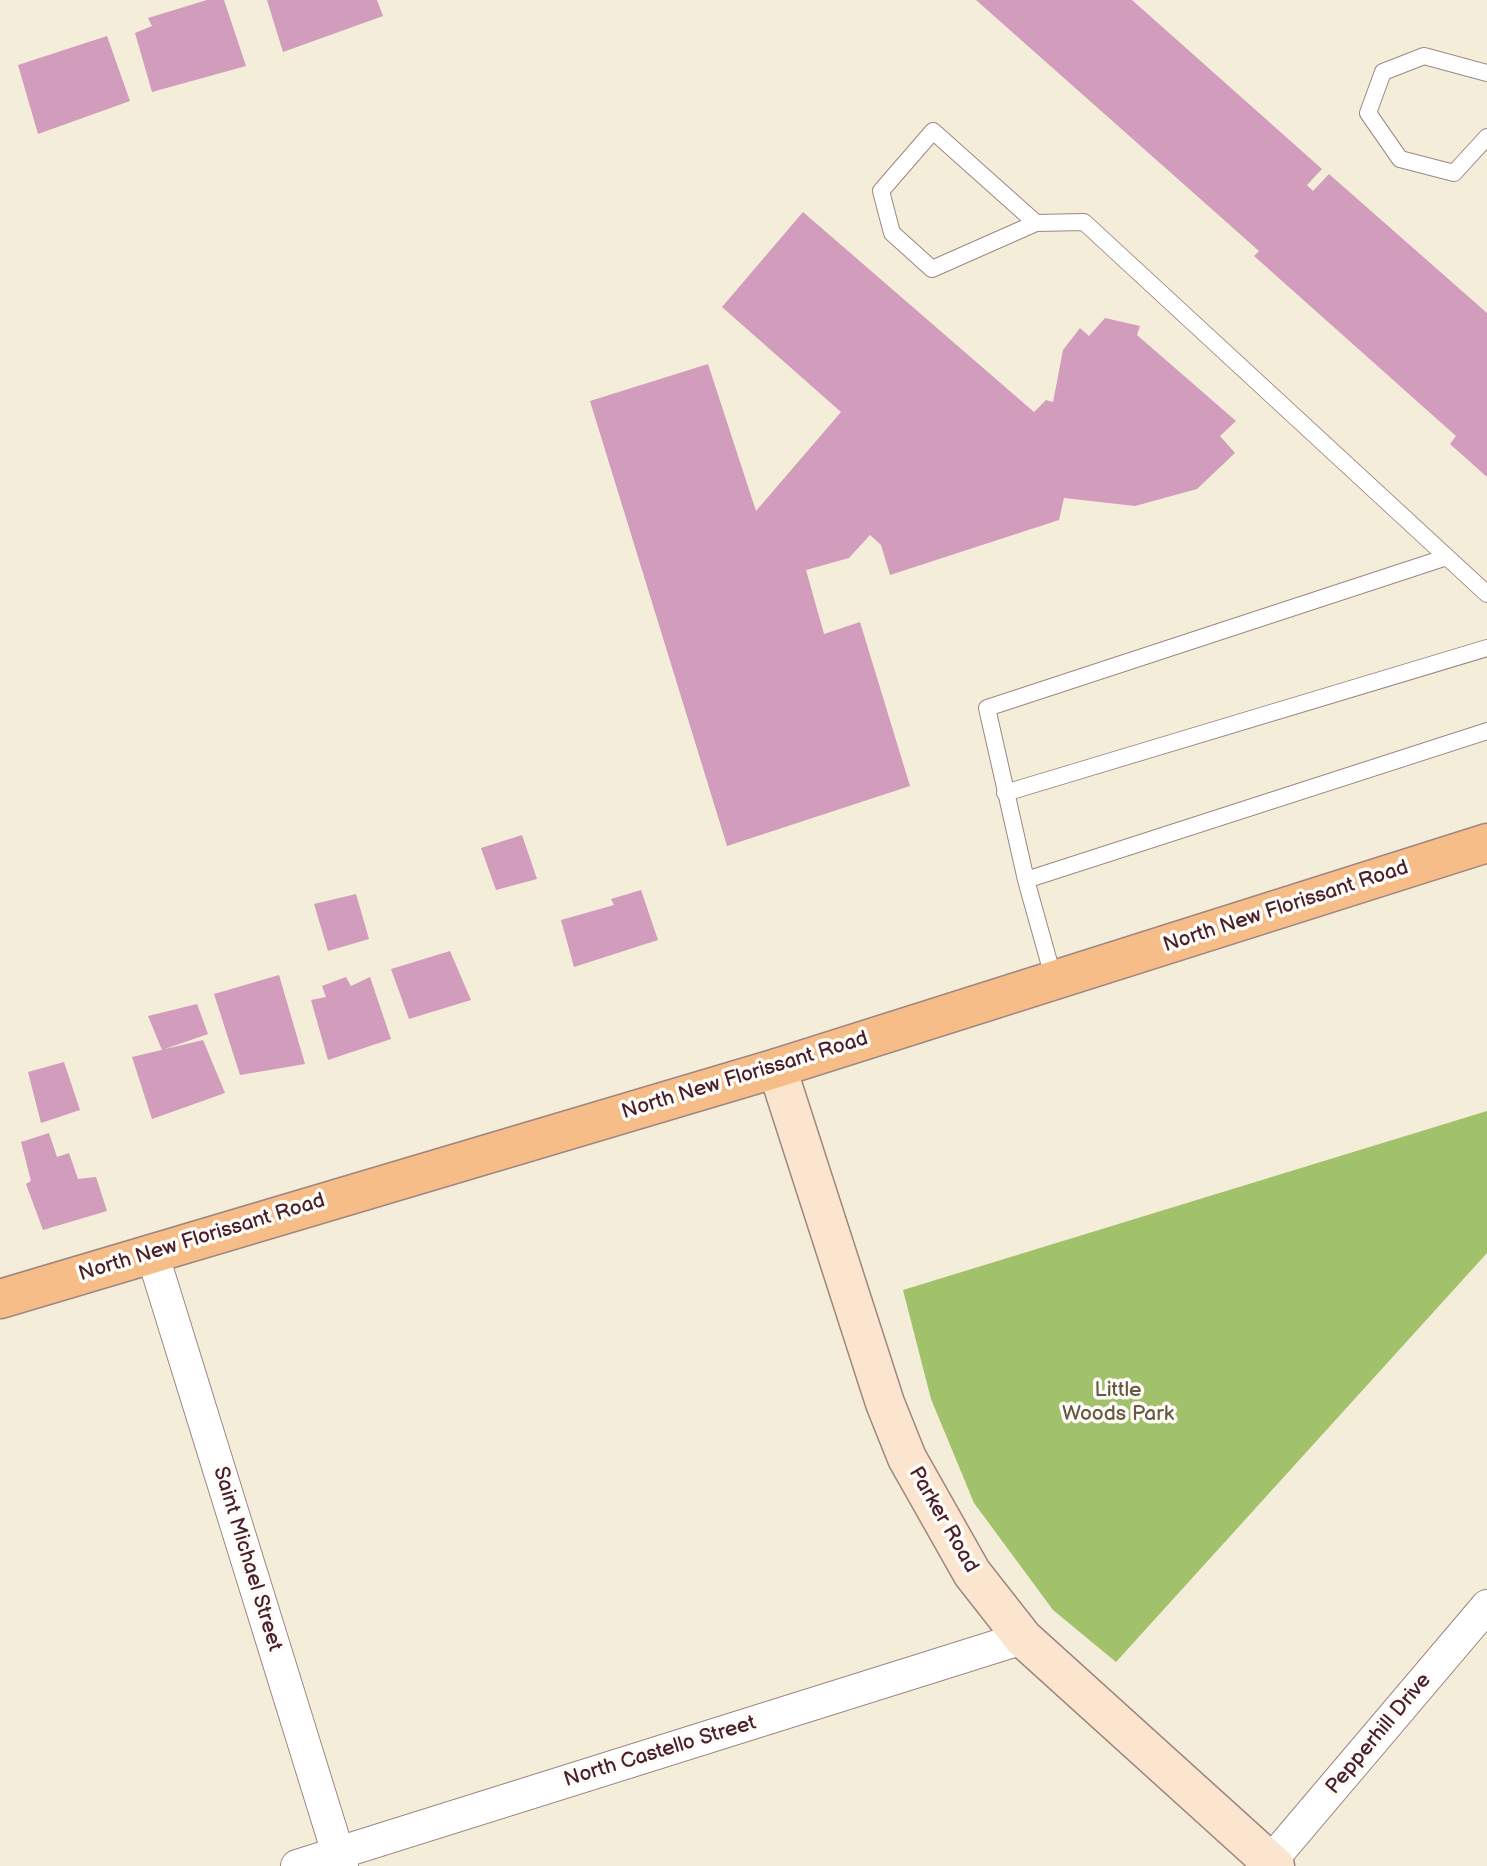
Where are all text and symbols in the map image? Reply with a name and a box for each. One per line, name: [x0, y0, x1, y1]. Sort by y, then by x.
street label: North New Florissant Road: [1160, 855, 1412, 959]
street label: North New Florissant Road: [619, 1027, 871, 1125]
street label: North New Florissant Road: [76, 1189, 328, 1287]
park label: Little Woods Park: [1062, 1378, 1174, 1428]
street label: Parker Road: [903, 1462, 983, 1578]
street label: Saint Michael Street: [207, 1464, 287, 1654]
street label: Pepperhill Drive: [1321, 1668, 1437, 1800]
street label: North Castello Street: [561, 1711, 759, 1793]

